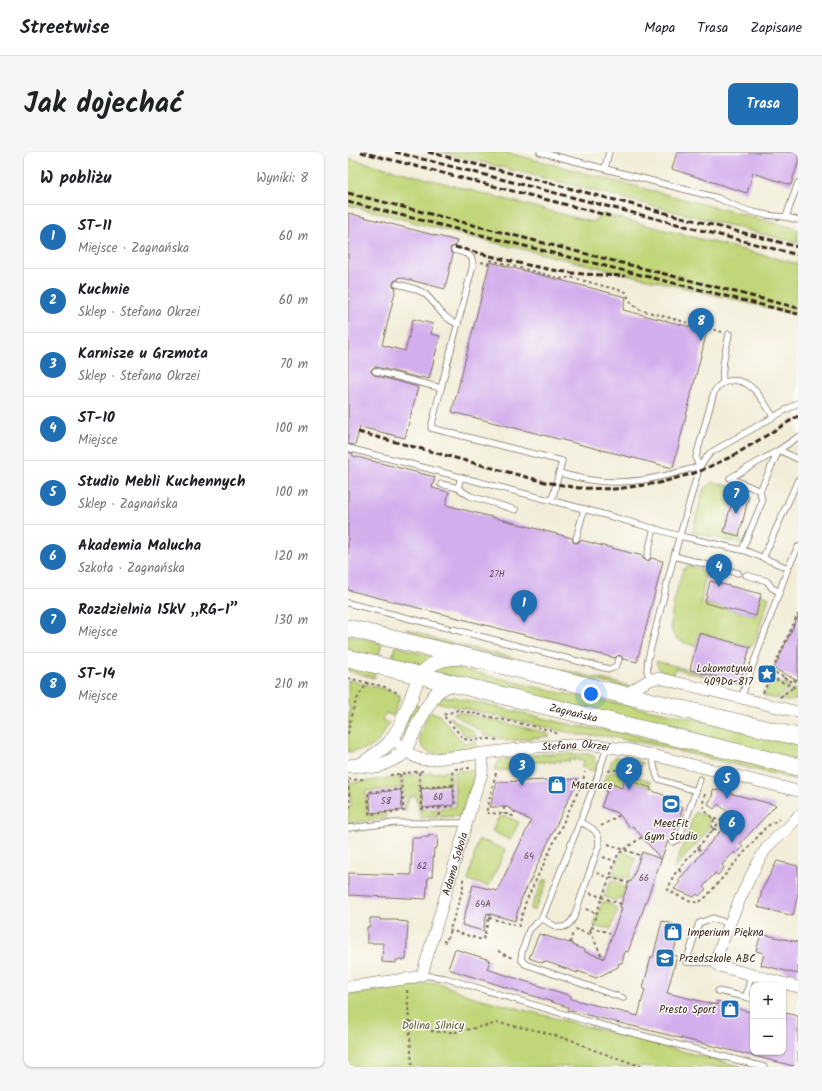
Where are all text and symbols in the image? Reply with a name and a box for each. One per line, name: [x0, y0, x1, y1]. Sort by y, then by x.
text: Streetwise: [20, 13, 110, 43]
text: Mapa: [644, 17, 675, 39]
text: Trasa: [697, 17, 728, 39]
text: Zapisane: [750, 17, 802, 39]
text: Jak dojechać: [24, 82, 183, 127]
button: Trasa: [728, 83, 798, 125]
text: W pobliżu: [40, 165, 111, 192]
text: Wyniki: 8: [256, 168, 308, 189]
text: ST-11: [78, 214, 111, 238]
text: 1: [51, 226, 55, 247]
text: 60 m: [279, 226, 308, 247]
text: Miejsce · Zagnańska: [78, 238, 189, 259]
text: Kuchnie: [78, 278, 130, 302]
text: 2: [49, 290, 57, 311]
text: 60 m: [279, 290, 308, 311]
text: Sklep · Stefana Okrzei: [78, 302, 200, 323]
pin: 8: [688, 308, 714, 341]
text: Karnisze u Grzmota: [78, 342, 208, 366]
text: 3: [49, 354, 57, 375]
text: 70 m: [280, 354, 308, 375]
text: Sklep · Stefana Okrzei: [78, 366, 200, 387]
text: ST-10: [78, 406, 115, 430]
text: 4: [49, 418, 57, 439]
text: 100 m: [275, 418, 308, 439]
text: Miejsce: [78, 430, 118, 451]
text: Studio Mebli Kuchennych: [78, 470, 245, 494]
pin: 7: [723, 481, 749, 514]
text: 5: [50, 482, 56, 503]
text: 100 m: [275, 482, 308, 503]
text: Sklep · Zagnańska: [78, 494, 178, 515]
text: Akademia Malucha: [78, 534, 201, 558]
text: 6: [49, 546, 57, 567]
text: 120 m: [274, 546, 308, 567]
pin: 4: [706, 554, 732, 587]
text: Szkoła · Zagnańska: [78, 558, 185, 579]
house number: 27H: [489, 567, 505, 582]
pin: 1: [511, 590, 537, 623]
text: Rozdzielnia 15kV „RG-1”: [78, 598, 238, 622]
text: 7: [50, 610, 56, 631]
text: 130 m: [274, 610, 308, 631]
text: Miejsce: [78, 622, 118, 643]
place label: Lokomotywa 409Da-817: [696, 660, 754, 691]
text: ST-14: [78, 662, 115, 686]
place icon: Lokomotywa 409Da-817: [756, 663, 778, 685]
text: 8: [49, 674, 57, 695]
text: 210 m: [274, 674, 308, 695]
your location: [581, 684, 601, 704]
text: Miejsce: [78, 686, 118, 707]
street label: Zagnańska: [547, 699, 599, 728]
street label: Stefana Okrzei: [541, 736, 611, 757]
pin: 3: [509, 753, 535, 786]
pin: 2: [616, 757, 642, 790]
pin: 5: [714, 766, 740, 799]
shop icon: Materace: [546, 774, 568, 796]
place label: Materace: [571, 777, 613, 795]
house number: 60: [433, 790, 443, 805]
sports icon: MeetFit Gym Studio: [660, 793, 682, 815]
house number: 58: [381, 794, 392, 809]
pin: 6: [719, 810, 745, 843]
place label: MeetFit Gym Studio: [644, 815, 698, 846]
street label: Adama Sobola: [438, 830, 473, 898]
house number: 64: [524, 849, 534, 864]
house number: 62: [417, 859, 427, 874]
house number: 66: [639, 871, 649, 886]
house number: 64A: [475, 897, 491, 912]
shop icon: Imperium Piękna: [662, 921, 684, 943]
place label: Imperium Piękna: [687, 924, 764, 942]
school or university icon: Przedszkole ABC: [654, 947, 676, 969]
place label: Przedszkole ABC: [679, 950, 756, 968]
map controls: [750, 983, 786, 1055]
button: +: [750, 983, 786, 1019]
shop icon: Presto Sport: [719, 998, 741, 1020]
place label: Presto Sport: [659, 1001, 717, 1019]
park label: Dolina Silnicy: [402, 1017, 465, 1035]
button: −: [750, 1019, 786, 1055]

